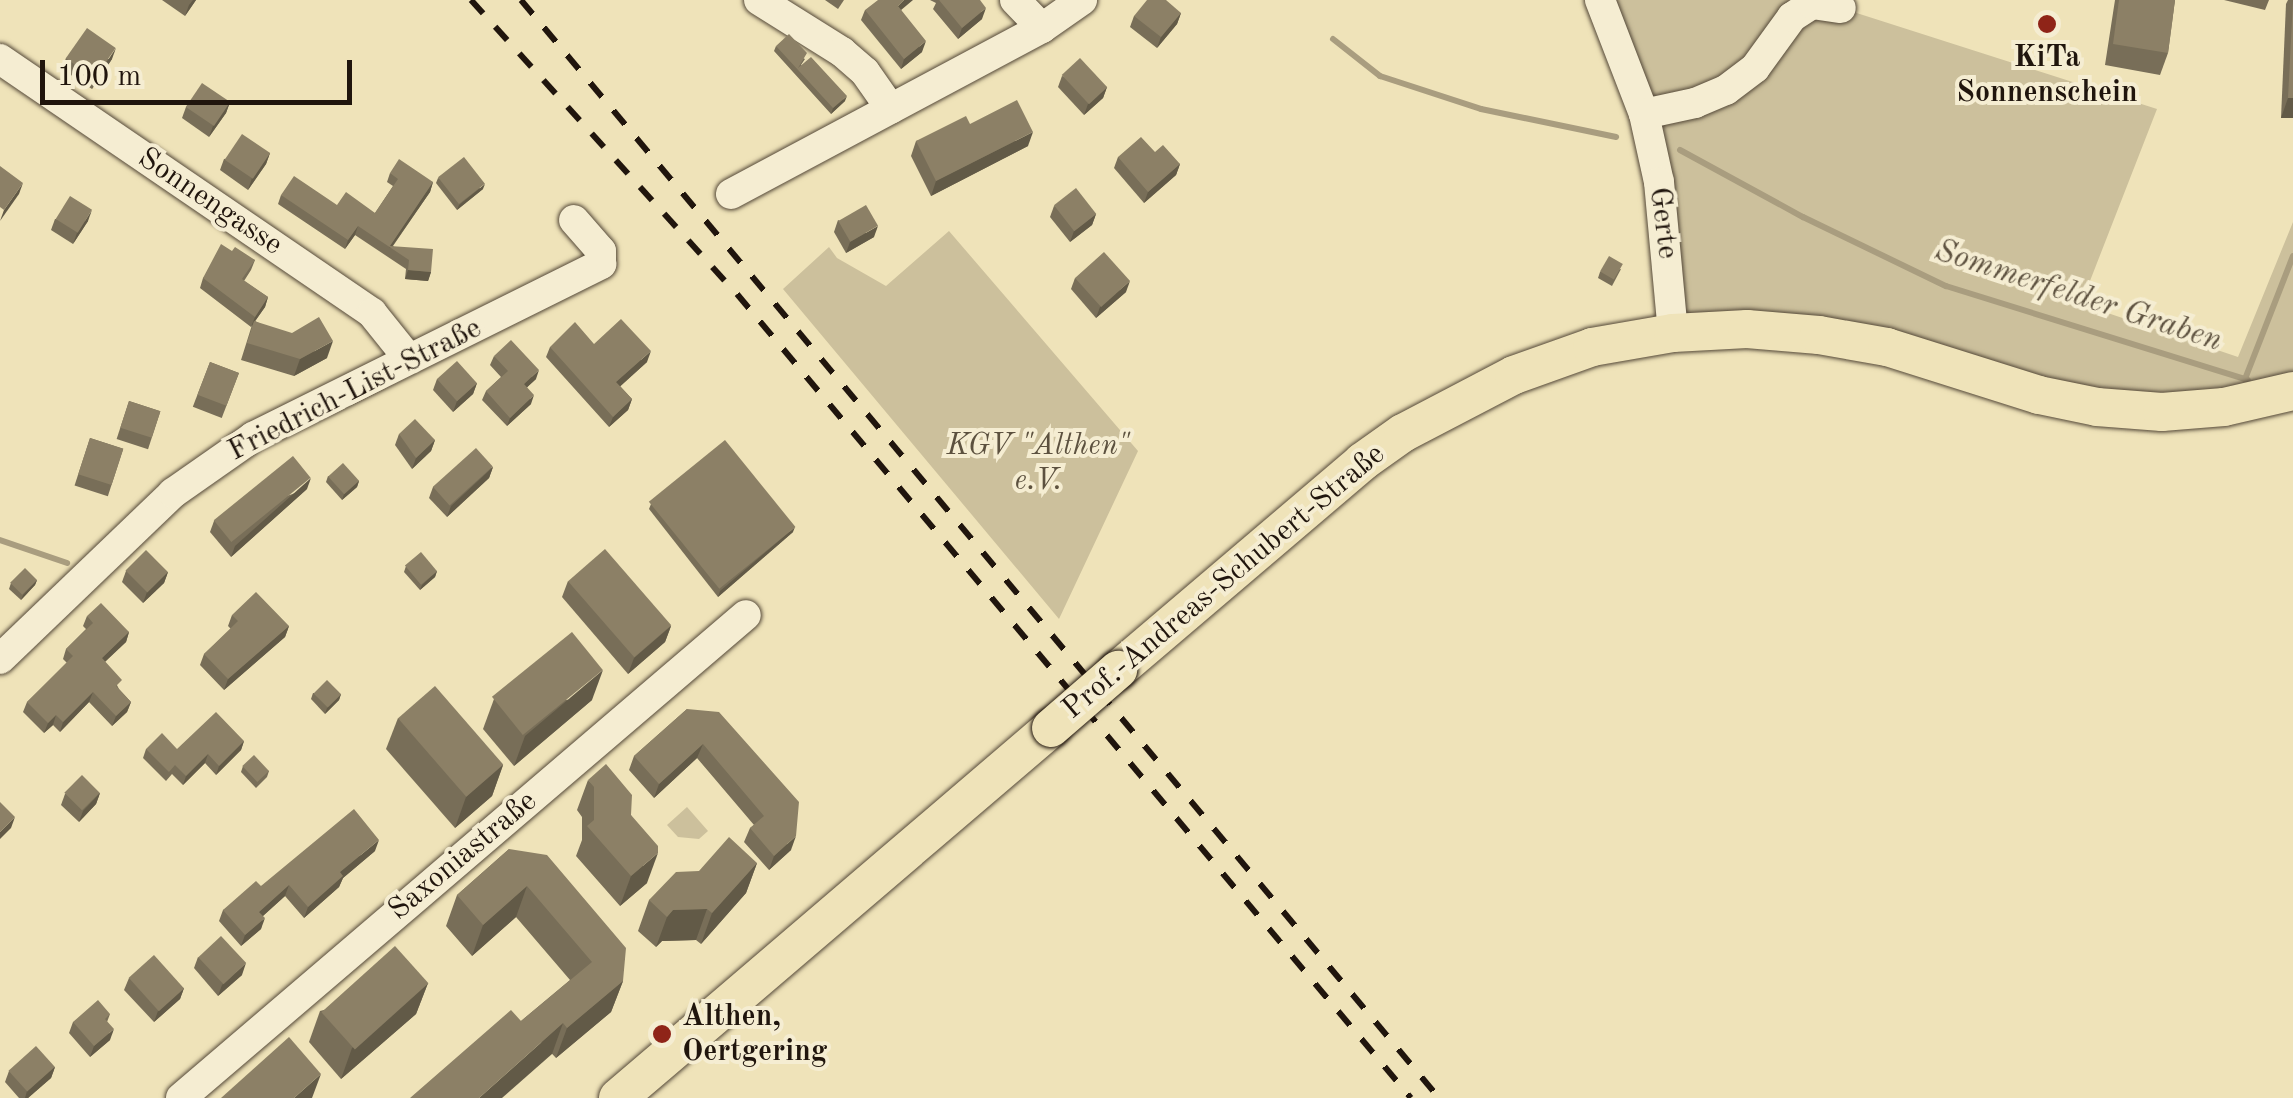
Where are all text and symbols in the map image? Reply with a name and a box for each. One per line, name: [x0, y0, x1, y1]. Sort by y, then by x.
marker: KiTa Sonnenschein: [2036, 13, 2058, 35]
scale bar: [45, 40, 358, 102]
place label: KiTa Sonnenschein: [1956, 40, 2138, 110]
text: 100 m: [57, 62, 141, 92]
street label: Sonnengasse: [131, 140, 289, 264]
street label: Gerte: [1641, 185, 1685, 261]
water label: Sommerfelder Graben: [1929, 232, 2227, 362]
street label: Friedrich-List-Straße: [222, 310, 488, 470]
park label: KGV "Althen" e.V.: [946, 428, 1130, 498]
street label: Prof.-Andreas-Schubert-Straße: [1056, 437, 1392, 727]
street label: Saxoniastraße: [382, 784, 544, 928]
place label: Althen, Oertgering: [682, 999, 827, 1070]
marker: Althen, Oertgering: [651, 1023, 673, 1045]

